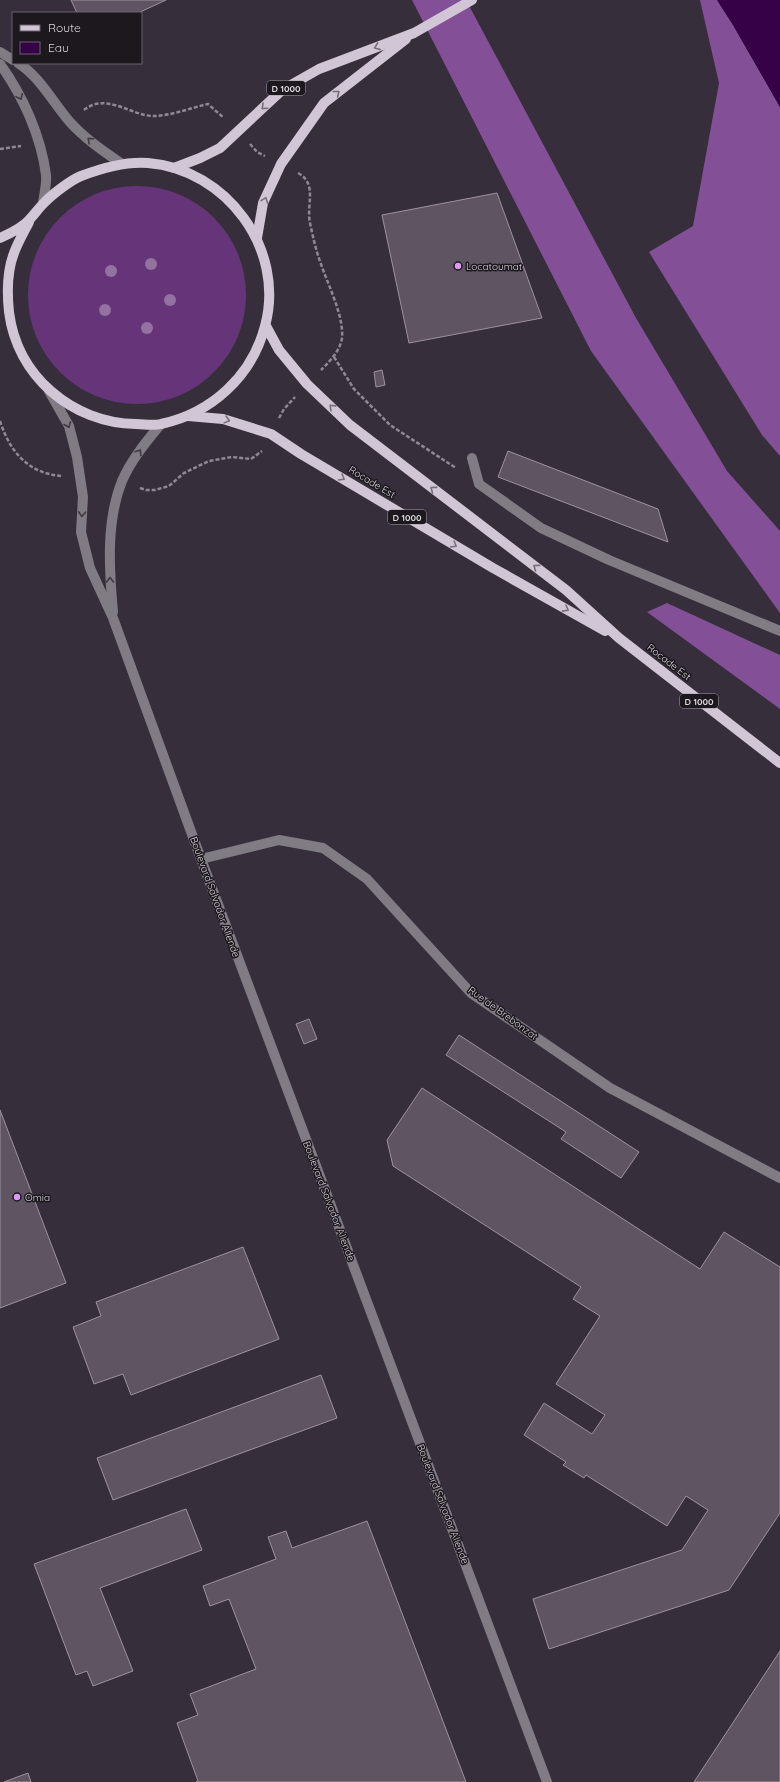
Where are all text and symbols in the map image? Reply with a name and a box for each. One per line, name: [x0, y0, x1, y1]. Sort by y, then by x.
legend: [12, 12, 142, 64]
text: Route: [48, 20, 81, 35]
text: Eau: [48, 40, 69, 55]
one-way arrow: [374, 42, 381, 50]
road number: D 1000: [267, 81, 305, 95]
one-way arrow: [332, 91, 339, 98]
one-way arrow: [15, 93, 23, 101]
one-way arrow: [261, 102, 268, 109]
one-way arrow: [88, 138, 95, 145]
one-way arrow: [260, 196, 268, 203]
place label: Locatoumat: [466, 260, 523, 273]
marker: Locatoumat: [453, 261, 463, 271]
one-way arrow: [329, 404, 337, 412]
one-way arrow: [224, 416, 230, 424]
one-way arrow: [63, 422, 71, 429]
one-way arrow: [134, 449, 142, 456]
street label: Rocade Est: [346, 463, 398, 501]
one-way arrow: [338, 473, 345, 481]
one-way arrow: [430, 486, 437, 493]
road number: D 1000: [388, 510, 426, 524]
one-way arrow: [77, 511, 86, 517]
one-way arrow: [450, 540, 457, 547]
one-way arrow: [534, 565, 541, 572]
one-way arrow: [106, 577, 114, 583]
one-way arrow: [562, 605, 570, 612]
street label: Rocade Est: [644, 641, 694, 684]
road number: D 1000: [680, 694, 718, 708]
street label: Boulevard Salvador Allende: [187, 835, 243, 960]
street label: Rue de Brebonzat: [466, 983, 541, 1043]
street label: Boulevard Salvador Allende: [300, 1139, 358, 1263]
place label: Omia: [25, 1191, 50, 1204]
marker: Omia: [12, 1192, 22, 1202]
street label: Boulevard Salvador Allende: [414, 1442, 472, 1566]

